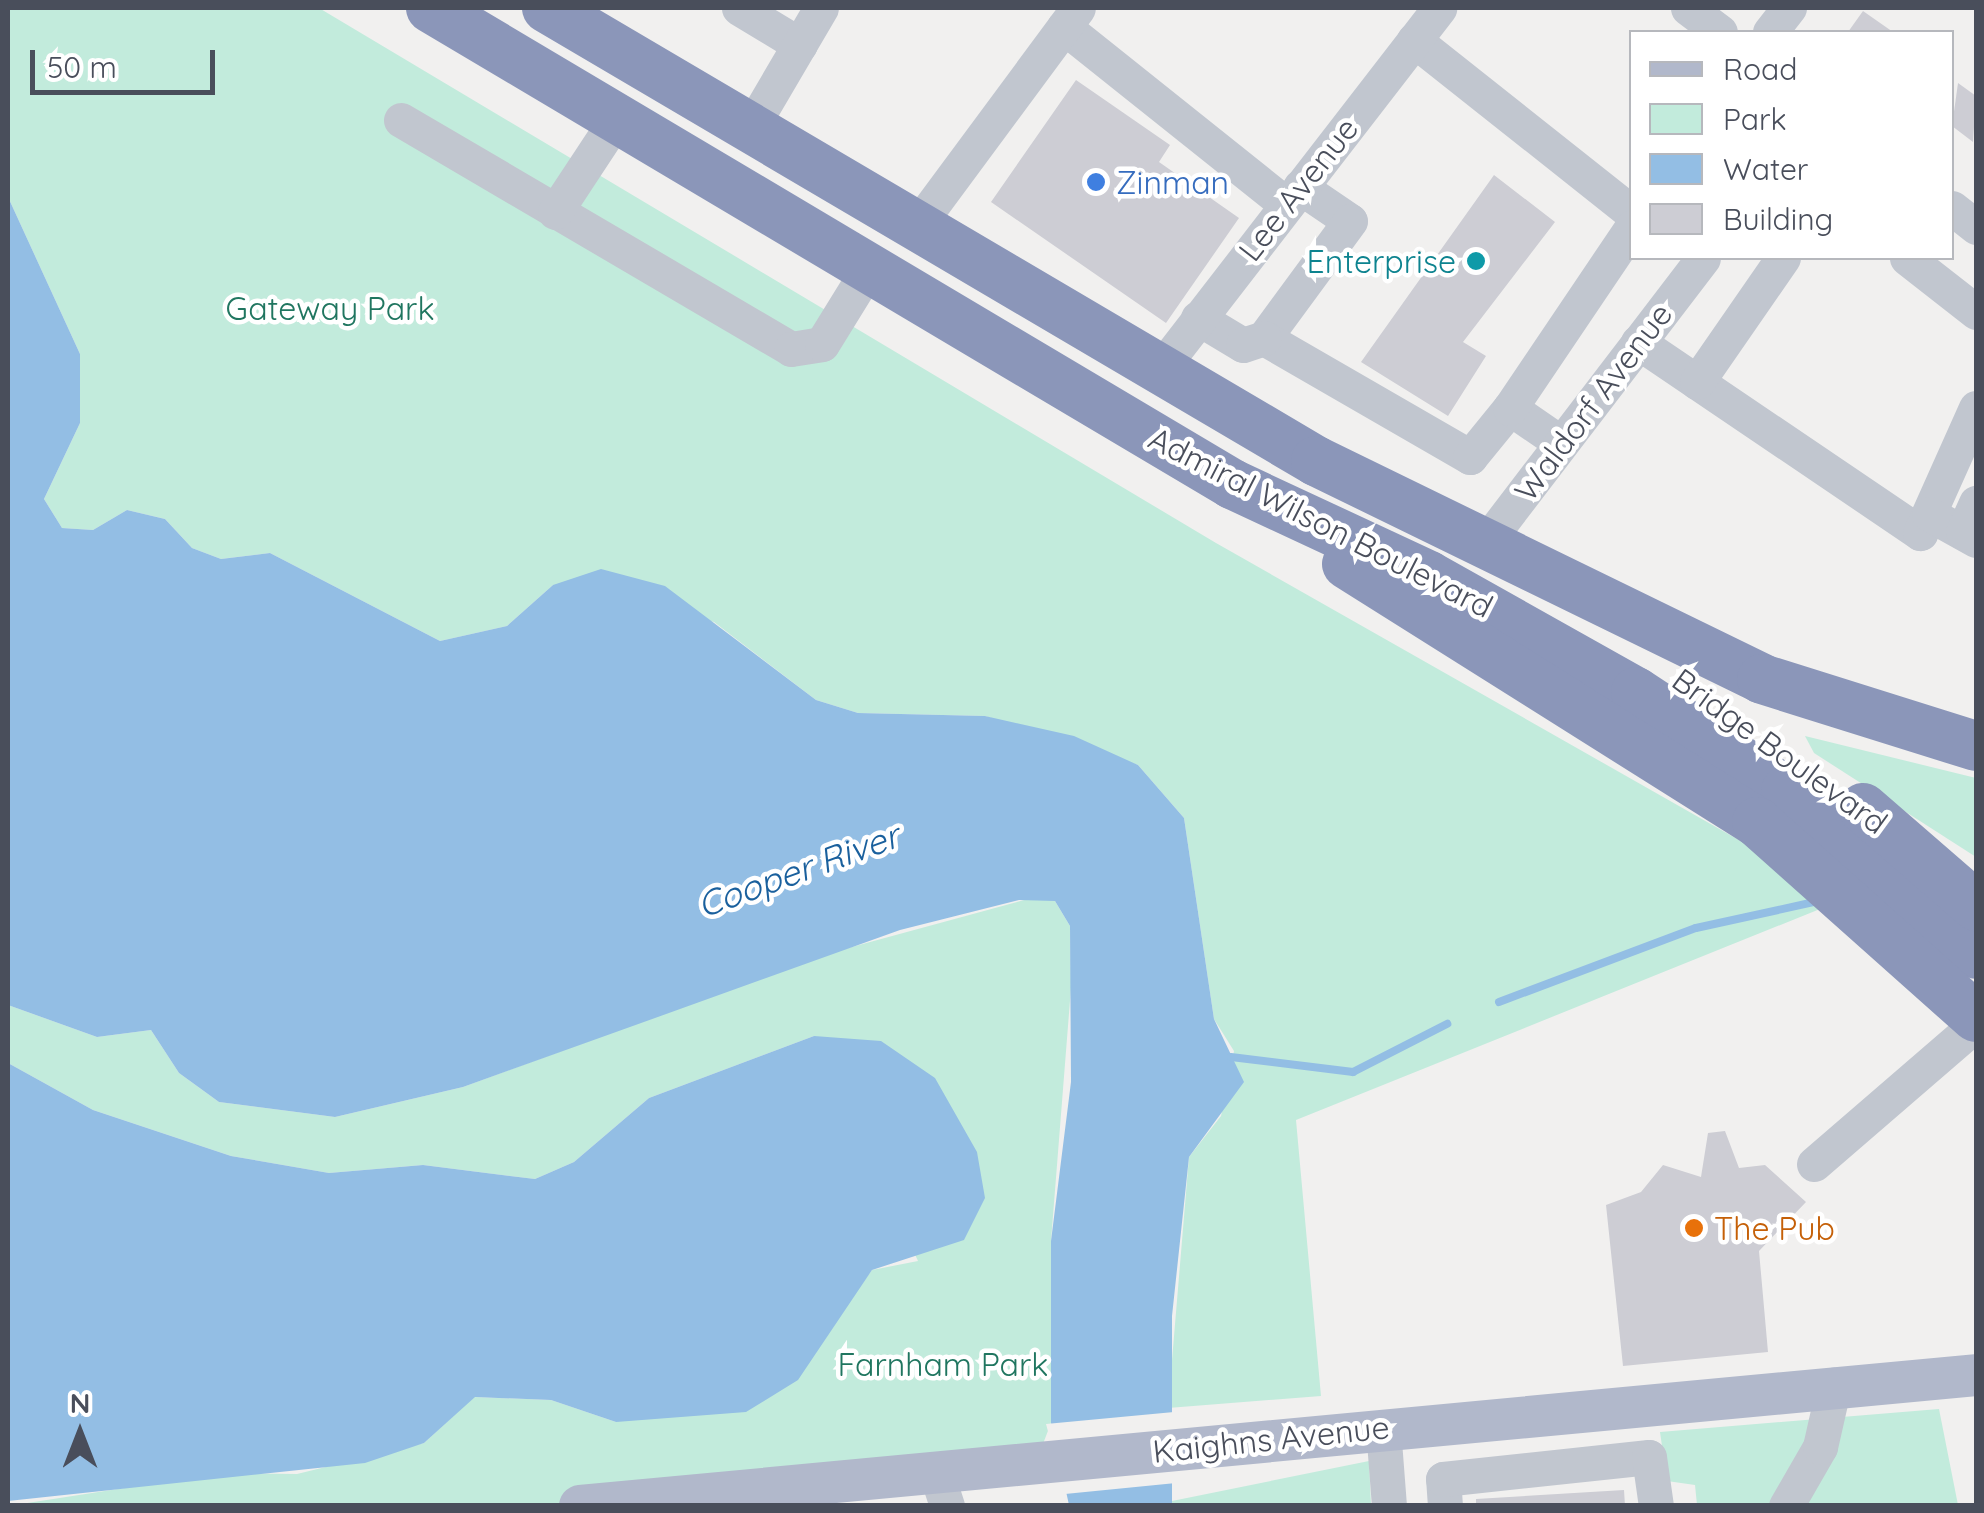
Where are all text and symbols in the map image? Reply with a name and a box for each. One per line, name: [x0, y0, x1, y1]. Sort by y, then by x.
scale bar: [35, 30, 220, 92]
legend: [1629, 30, 1954, 260]
text: 50 m: [47, 48, 117, 86]
text: Road: [1723, 50, 1797, 88]
text: Park: [1723, 100, 1787, 138]
street label: Lee Avenue: [1230, 110, 1366, 268]
text: Water: [1723, 150, 1808, 188]
place label: Zinman: [1116, 163, 1229, 201]
marker: Zinman: [1085, 171, 1107, 193]
text: Building: [1723, 200, 1833, 238]
place label: Enterprise: [1307, 242, 1456, 280]
marker: Enterprise: [1465, 250, 1487, 272]
park label: Gateway Park: [225, 289, 435, 327]
street label: Waldorf Avenue: [1506, 295, 1680, 509]
street label: Admiral Wilson Boulevard: [1143, 418, 1499, 626]
street label: Bridge Boulevard: [1665, 660, 1895, 842]
water label: Cooper River: [691, 814, 905, 926]
place label: The Pub: [1714, 1209, 1835, 1247]
marker: The Pub: [1683, 1217, 1705, 1239]
park label: Farnham Park: [838, 1345, 1048, 1383]
north arrow: [30, 1383, 130, 1483]
text: N: [70, 1385, 90, 1420]
street label: Kaighns Avenue: [1151, 1407, 1391, 1471]

